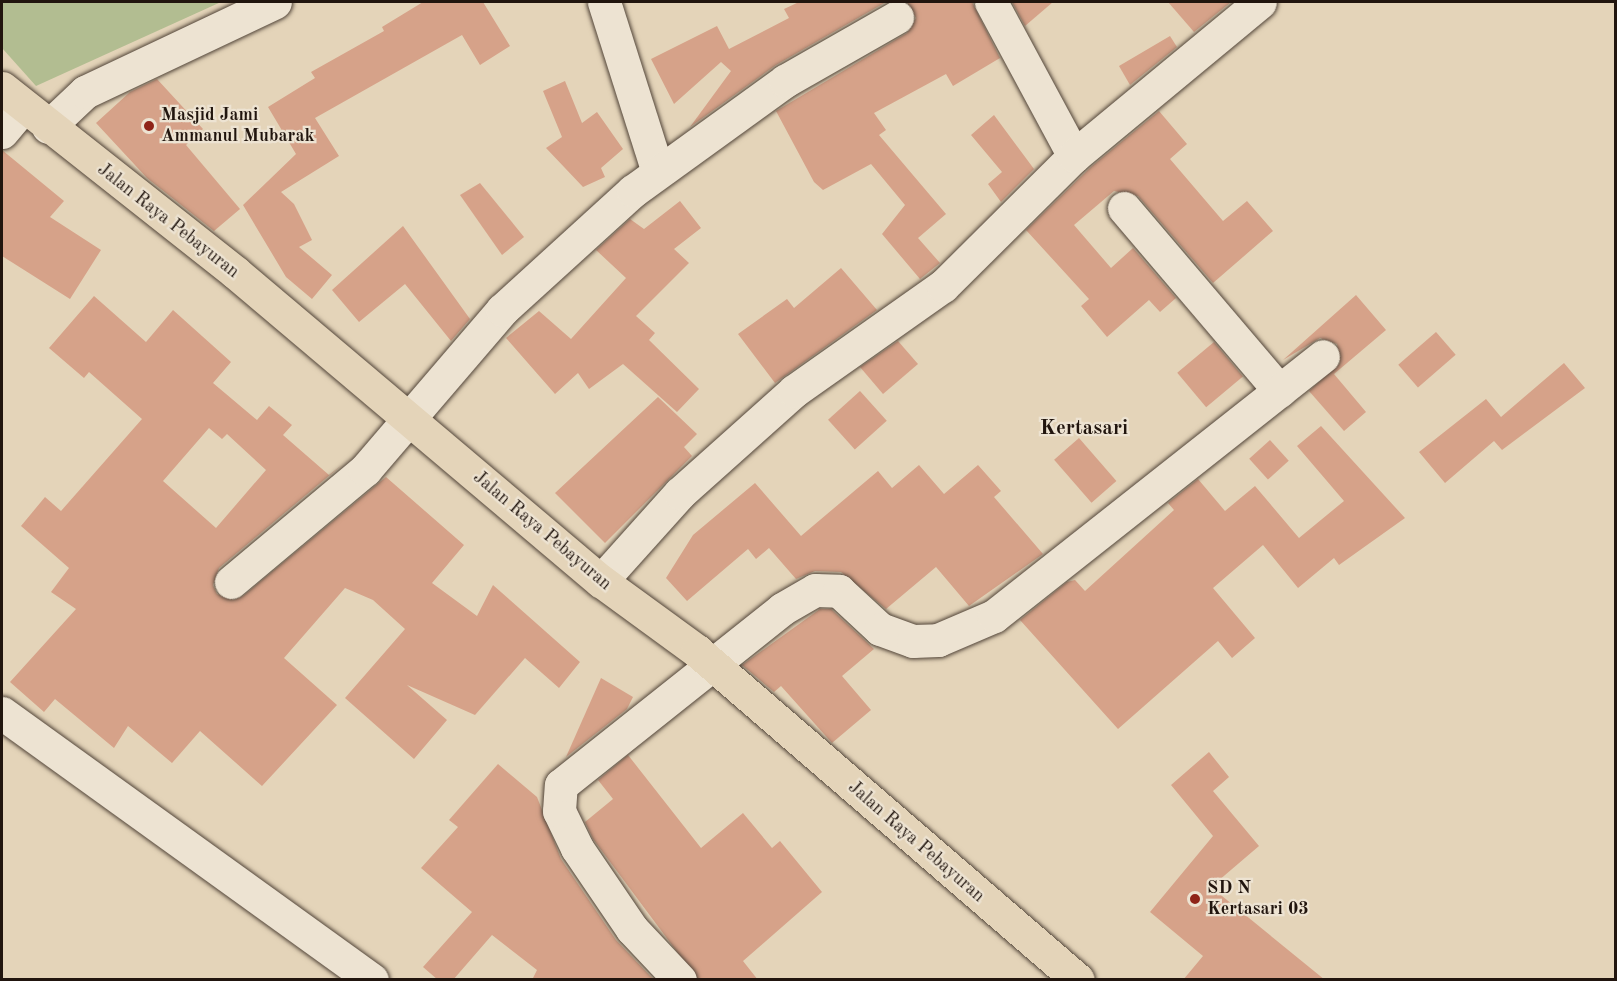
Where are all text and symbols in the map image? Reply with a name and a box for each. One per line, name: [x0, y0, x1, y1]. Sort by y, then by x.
place label: Masjid Jami Ammanul Mubarak: [161, 105, 315, 148]
marker: Masjid Jami Ammanul Mubarak: [142, 119, 156, 133]
street label: Jalan Raya Pebayuran: [93, 159, 243, 283]
district label: Kertasari: [1040, 416, 1128, 442]
street label: Jalan Raya Pebayuran: [468, 467, 616, 595]
street label: Jalan Raya Pebayuran: [843, 777, 989, 907]
place label: SD N Kertasari 03: [1207, 878, 1309, 920]
marker: SD N Kertasari 03: [1188, 892, 1202, 906]

